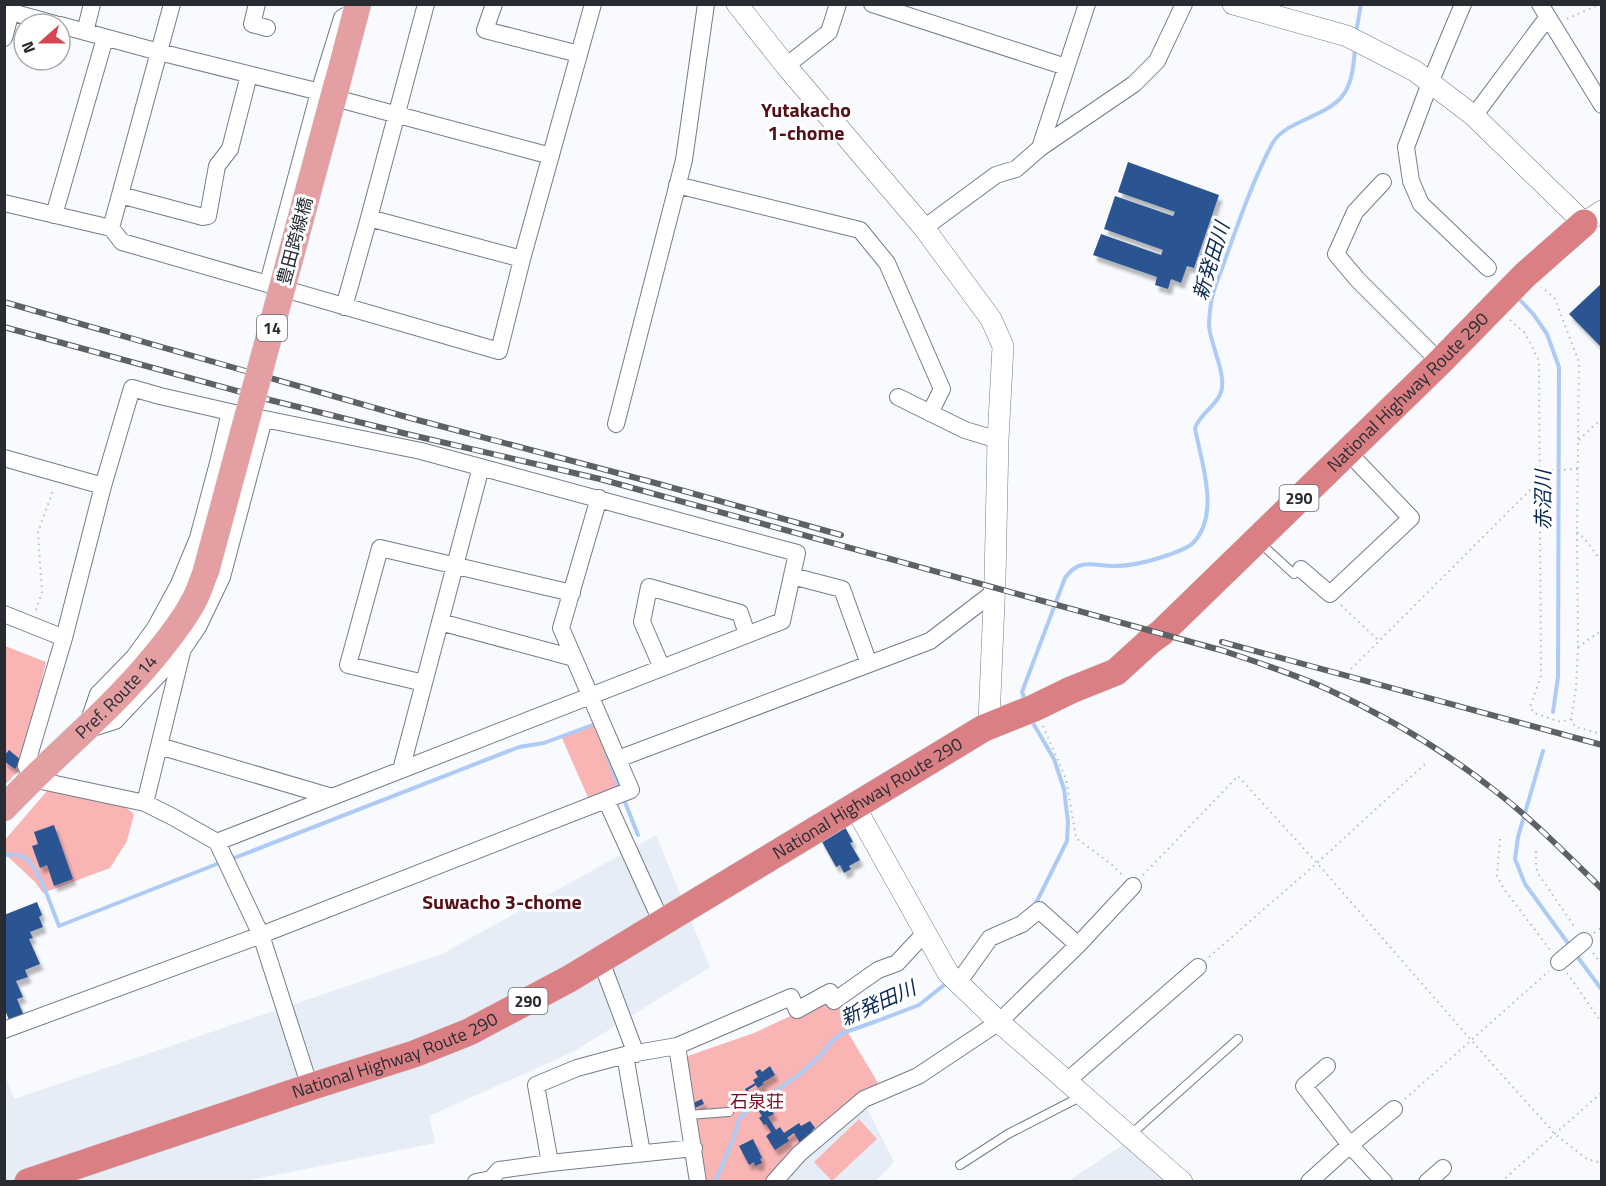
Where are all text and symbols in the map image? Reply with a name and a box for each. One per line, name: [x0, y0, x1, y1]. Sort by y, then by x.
north arrow: [12, 12, 72, 72]
text: N: [15, 38, 41, 57]
district label: Yutakacho 1-chome: [761, 94, 851, 148]
street label: 豊田跨線橋: [270, 194, 319, 288]
water label: 新発田川: [1184, 216, 1238, 304]
street label: National Highway Route 290: [1321, 306, 1495, 478]
road number: 14: [257, 315, 287, 341]
water label: 赤沼川: [1527, 468, 1558, 530]
road number: 290: [1280, 485, 1318, 511]
street label: Pref. Route 14: [69, 649, 164, 745]
street label: National Highway Route 290: [767, 730, 967, 866]
district label: Suwacho 3-chome: [422, 886, 582, 917]
water label: 新発田川: [835, 971, 922, 1033]
road number: 290: [508, 988, 548, 1014]
street label: National Highway Route 290: [288, 1005, 502, 1105]
park label: 石泉荘: [730, 1088, 784, 1115]

